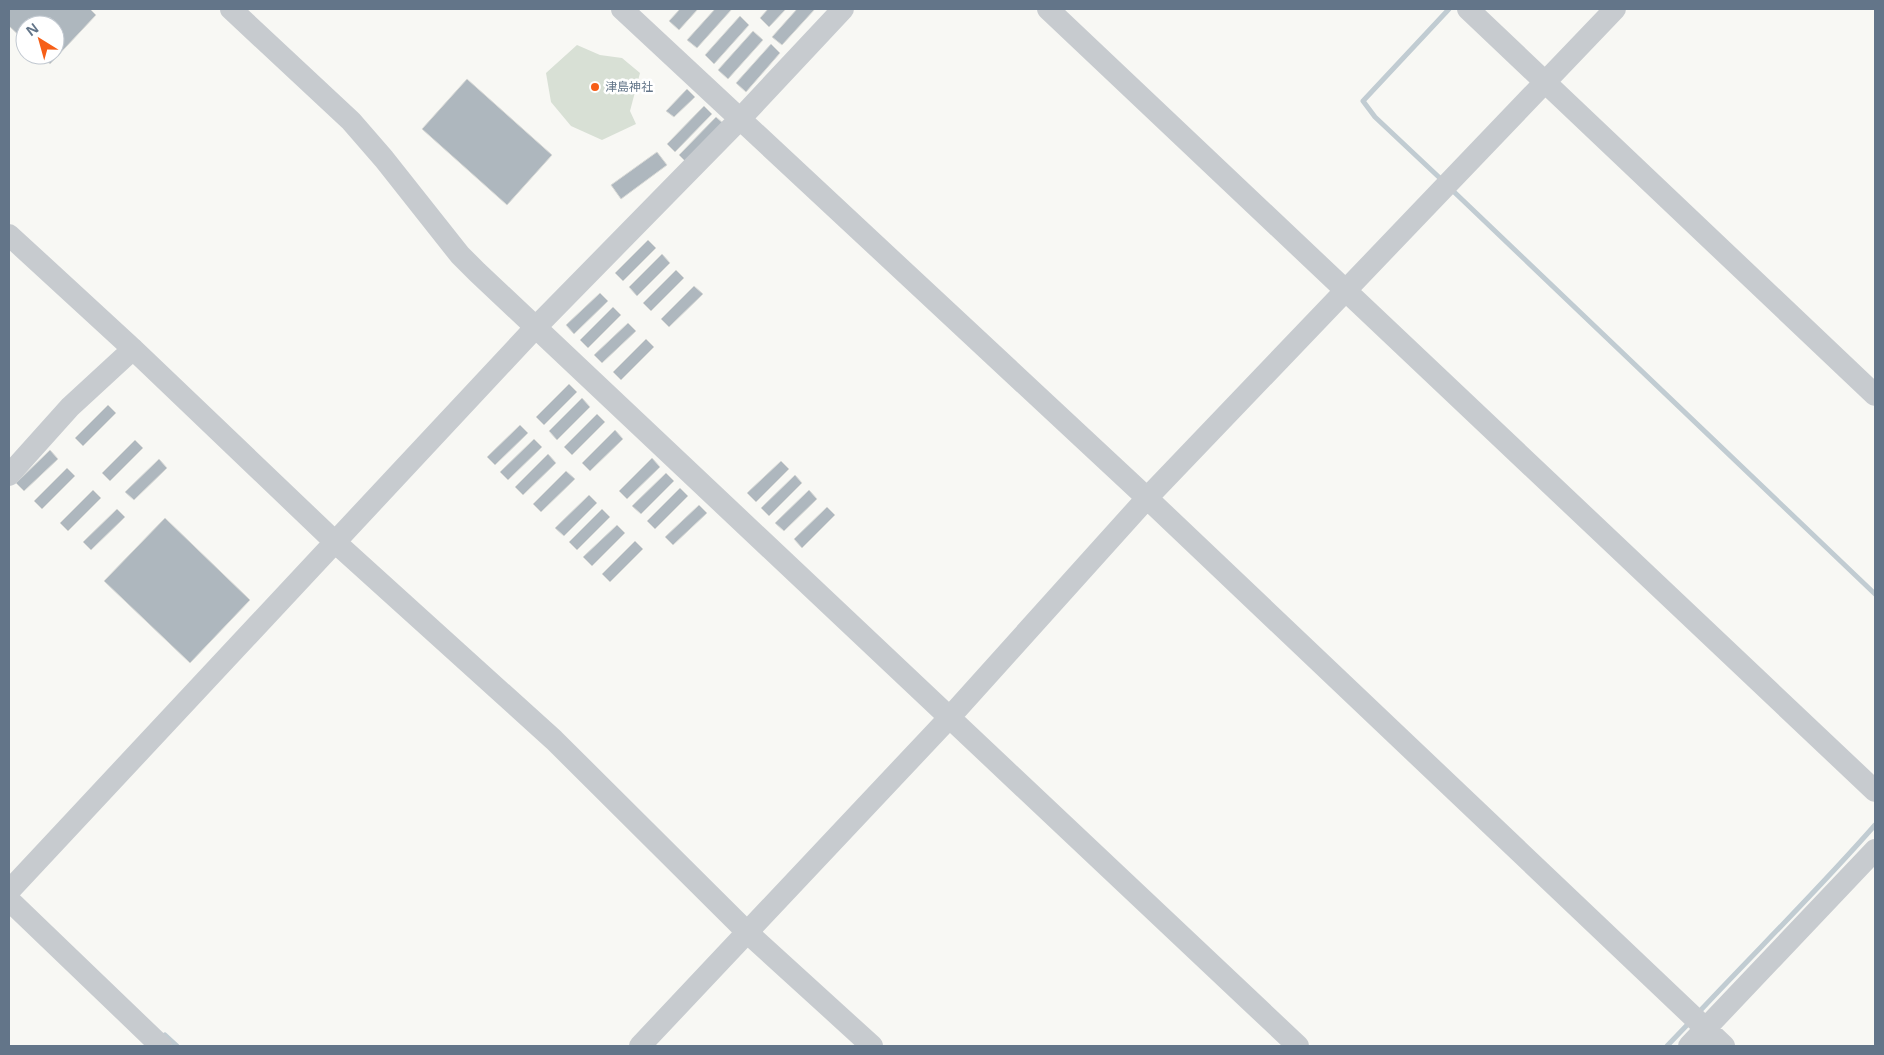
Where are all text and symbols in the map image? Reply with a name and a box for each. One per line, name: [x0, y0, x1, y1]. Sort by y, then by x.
north arrow: [15, 15, 65, 65]
text: N: [22, 18, 42, 40]
place label: 津島神社: [605, 78, 653, 95]
marker: 津島神社: [589, 81, 601, 93]

